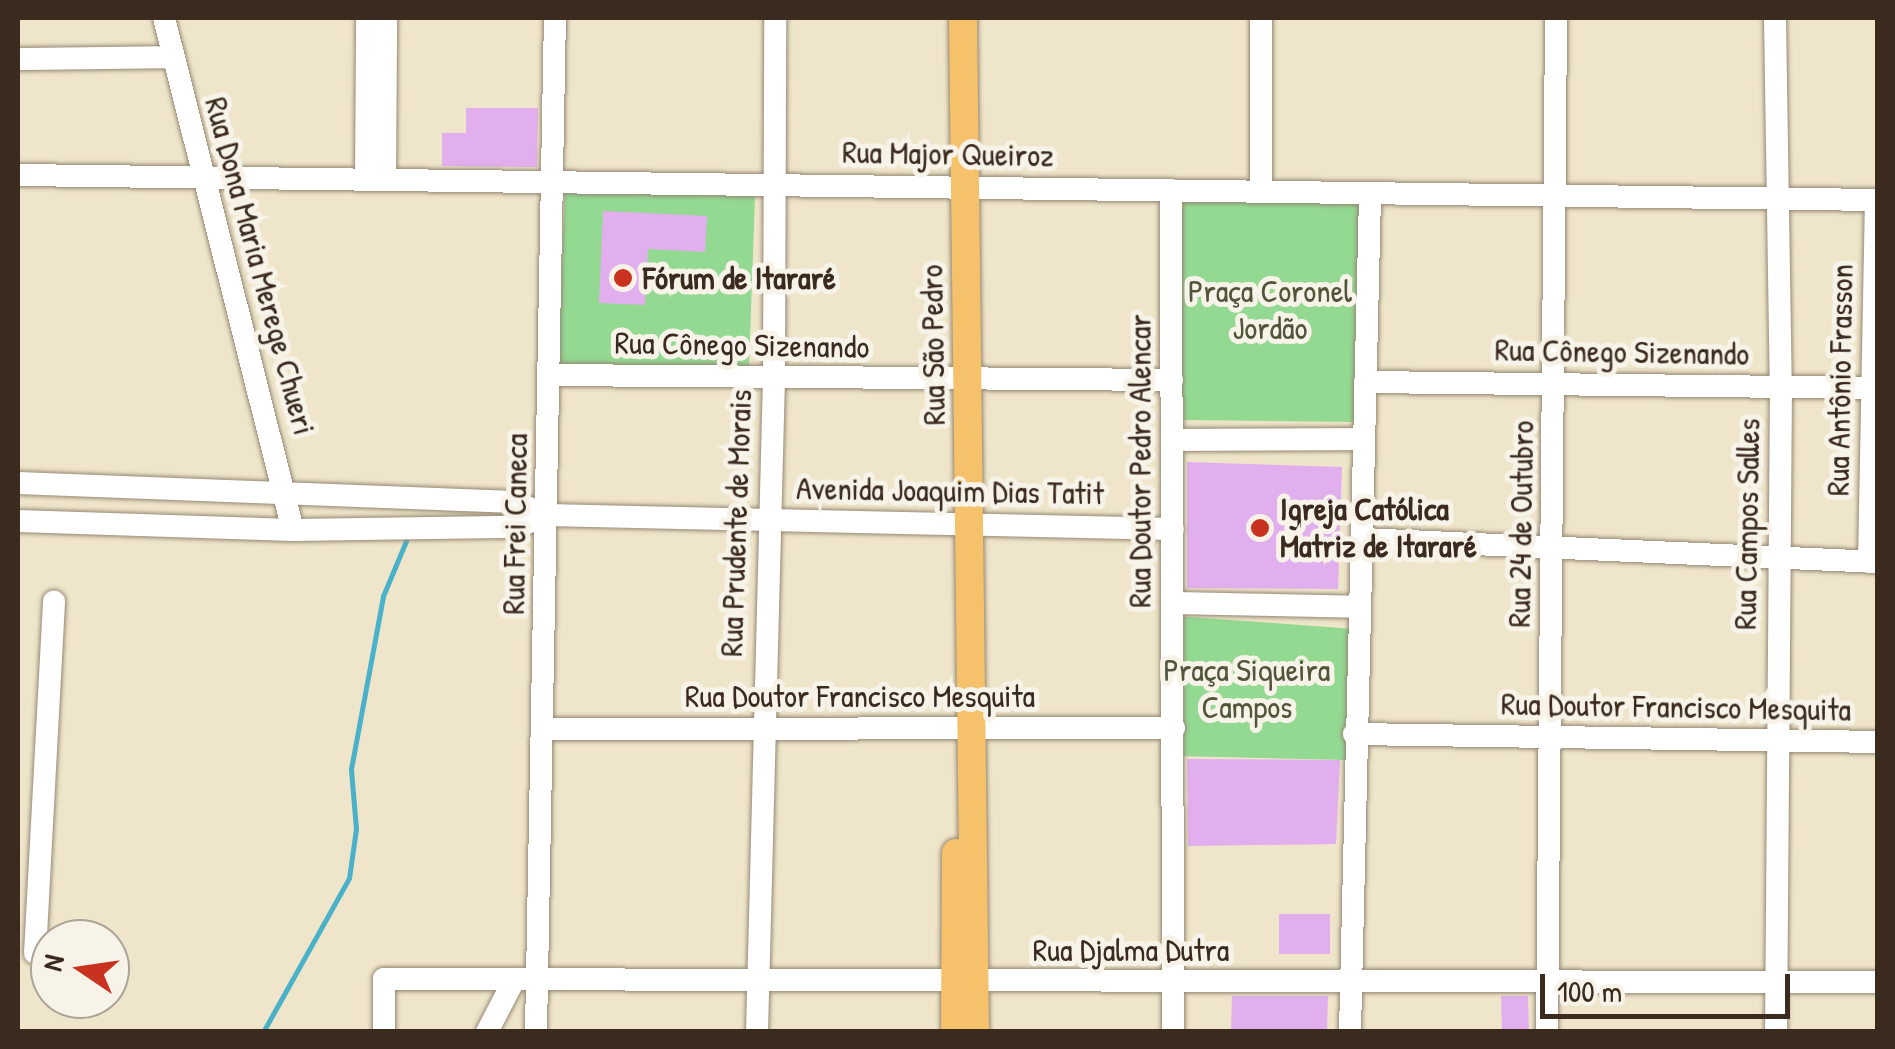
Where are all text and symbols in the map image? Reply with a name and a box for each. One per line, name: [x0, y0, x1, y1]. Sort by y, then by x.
street label: Rua Dona Maria Merege Chueri: [196, 93, 324, 439]
street label: Rua Major Queiroz: [842, 133, 1054, 175]
place label: Fórum de Itararé: [643, 259, 836, 297]
street label: Rua São Pedro: [912, 264, 954, 426]
street label: Rua Antônio Frasson: [1819, 264, 1861, 496]
marker: Fórum de Itararé: [612, 267, 634, 289]
park label: Praça Coronel Jordão: [1188, 273, 1352, 348]
street label: Rua Doutor Pedro Alencar: [1121, 314, 1159, 608]
street label: Rua Cônego Sizenando: [614, 324, 870, 366]
street label: Rua Cônego Sizenando: [1494, 331, 1750, 373]
street label: Rua Prudente de Morais: [712, 389, 760, 657]
street label: Rua Campos Salles: [1726, 418, 1768, 630]
street label: Rua 24 de Outubro: [1500, 420, 1542, 628]
street label: Rua Frei Caneca: [494, 433, 536, 615]
street label: Avenida Joaquim Dias Tatit: [796, 469, 1104, 513]
place label: Igreja Católica Matriz de Itararé: [1280, 491, 1477, 566]
marker: Igreja Católica Matriz de Itararé: [1249, 517, 1271, 539]
park label: Praça Siqueira Campos: [1164, 652, 1330, 727]
street label: Rua Doutor Francisco Mesquita: [685, 677, 1035, 715]
street label: Rua Doutor Francisco Mesquita: [1501, 685, 1851, 729]
north arrow: [30, 919, 130, 1019]
street label: Rua Djalma Dutra: [1033, 931, 1229, 969]
text: N: [33, 951, 73, 974]
scale bar: [1545, 954, 1795, 1016]
text: 100 m: [1557, 971, 1622, 1011]

